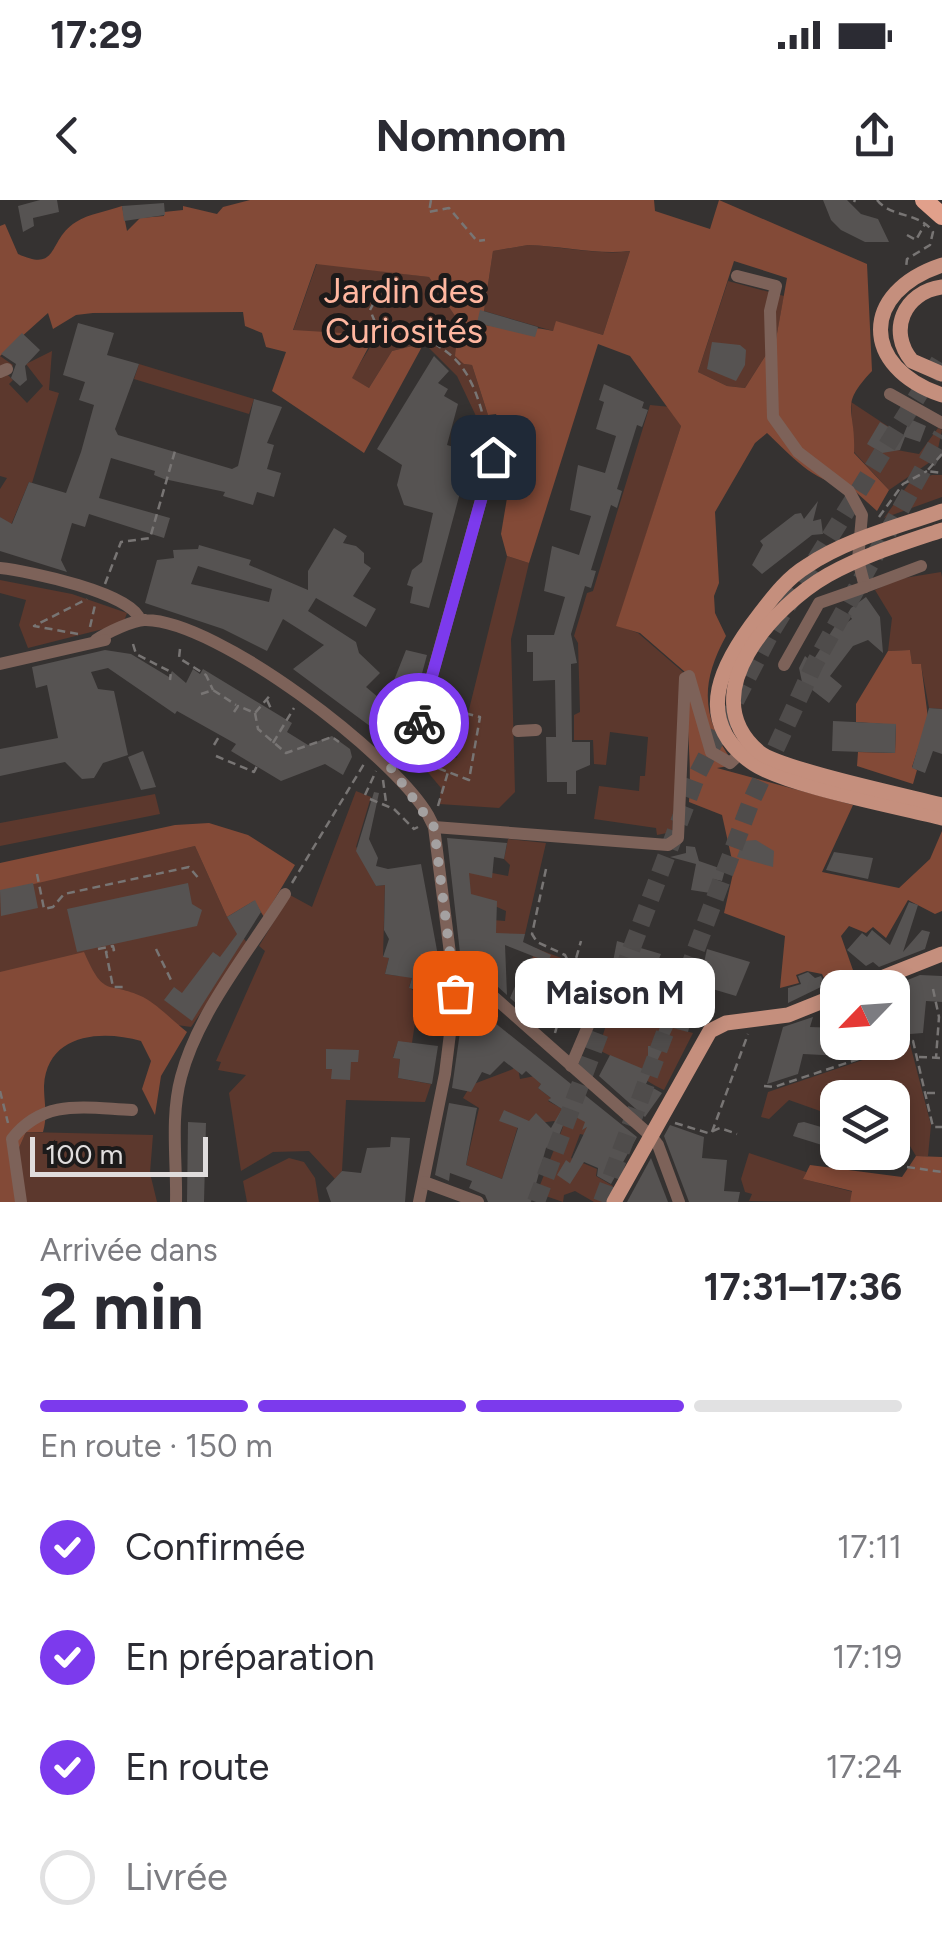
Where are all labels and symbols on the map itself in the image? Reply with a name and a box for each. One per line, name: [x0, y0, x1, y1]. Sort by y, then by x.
park label: Jardin des Curiosités: [324, 270, 484, 352]
pin: [451, 415, 536, 500]
courier: [369, 673, 469, 773]
pin: [413, 951, 498, 1036]
callout: Maison M: [515, 958, 715, 1028]
north arrow: [820, 970, 910, 1060]
scale bar: [30, 1132, 208, 1176]

